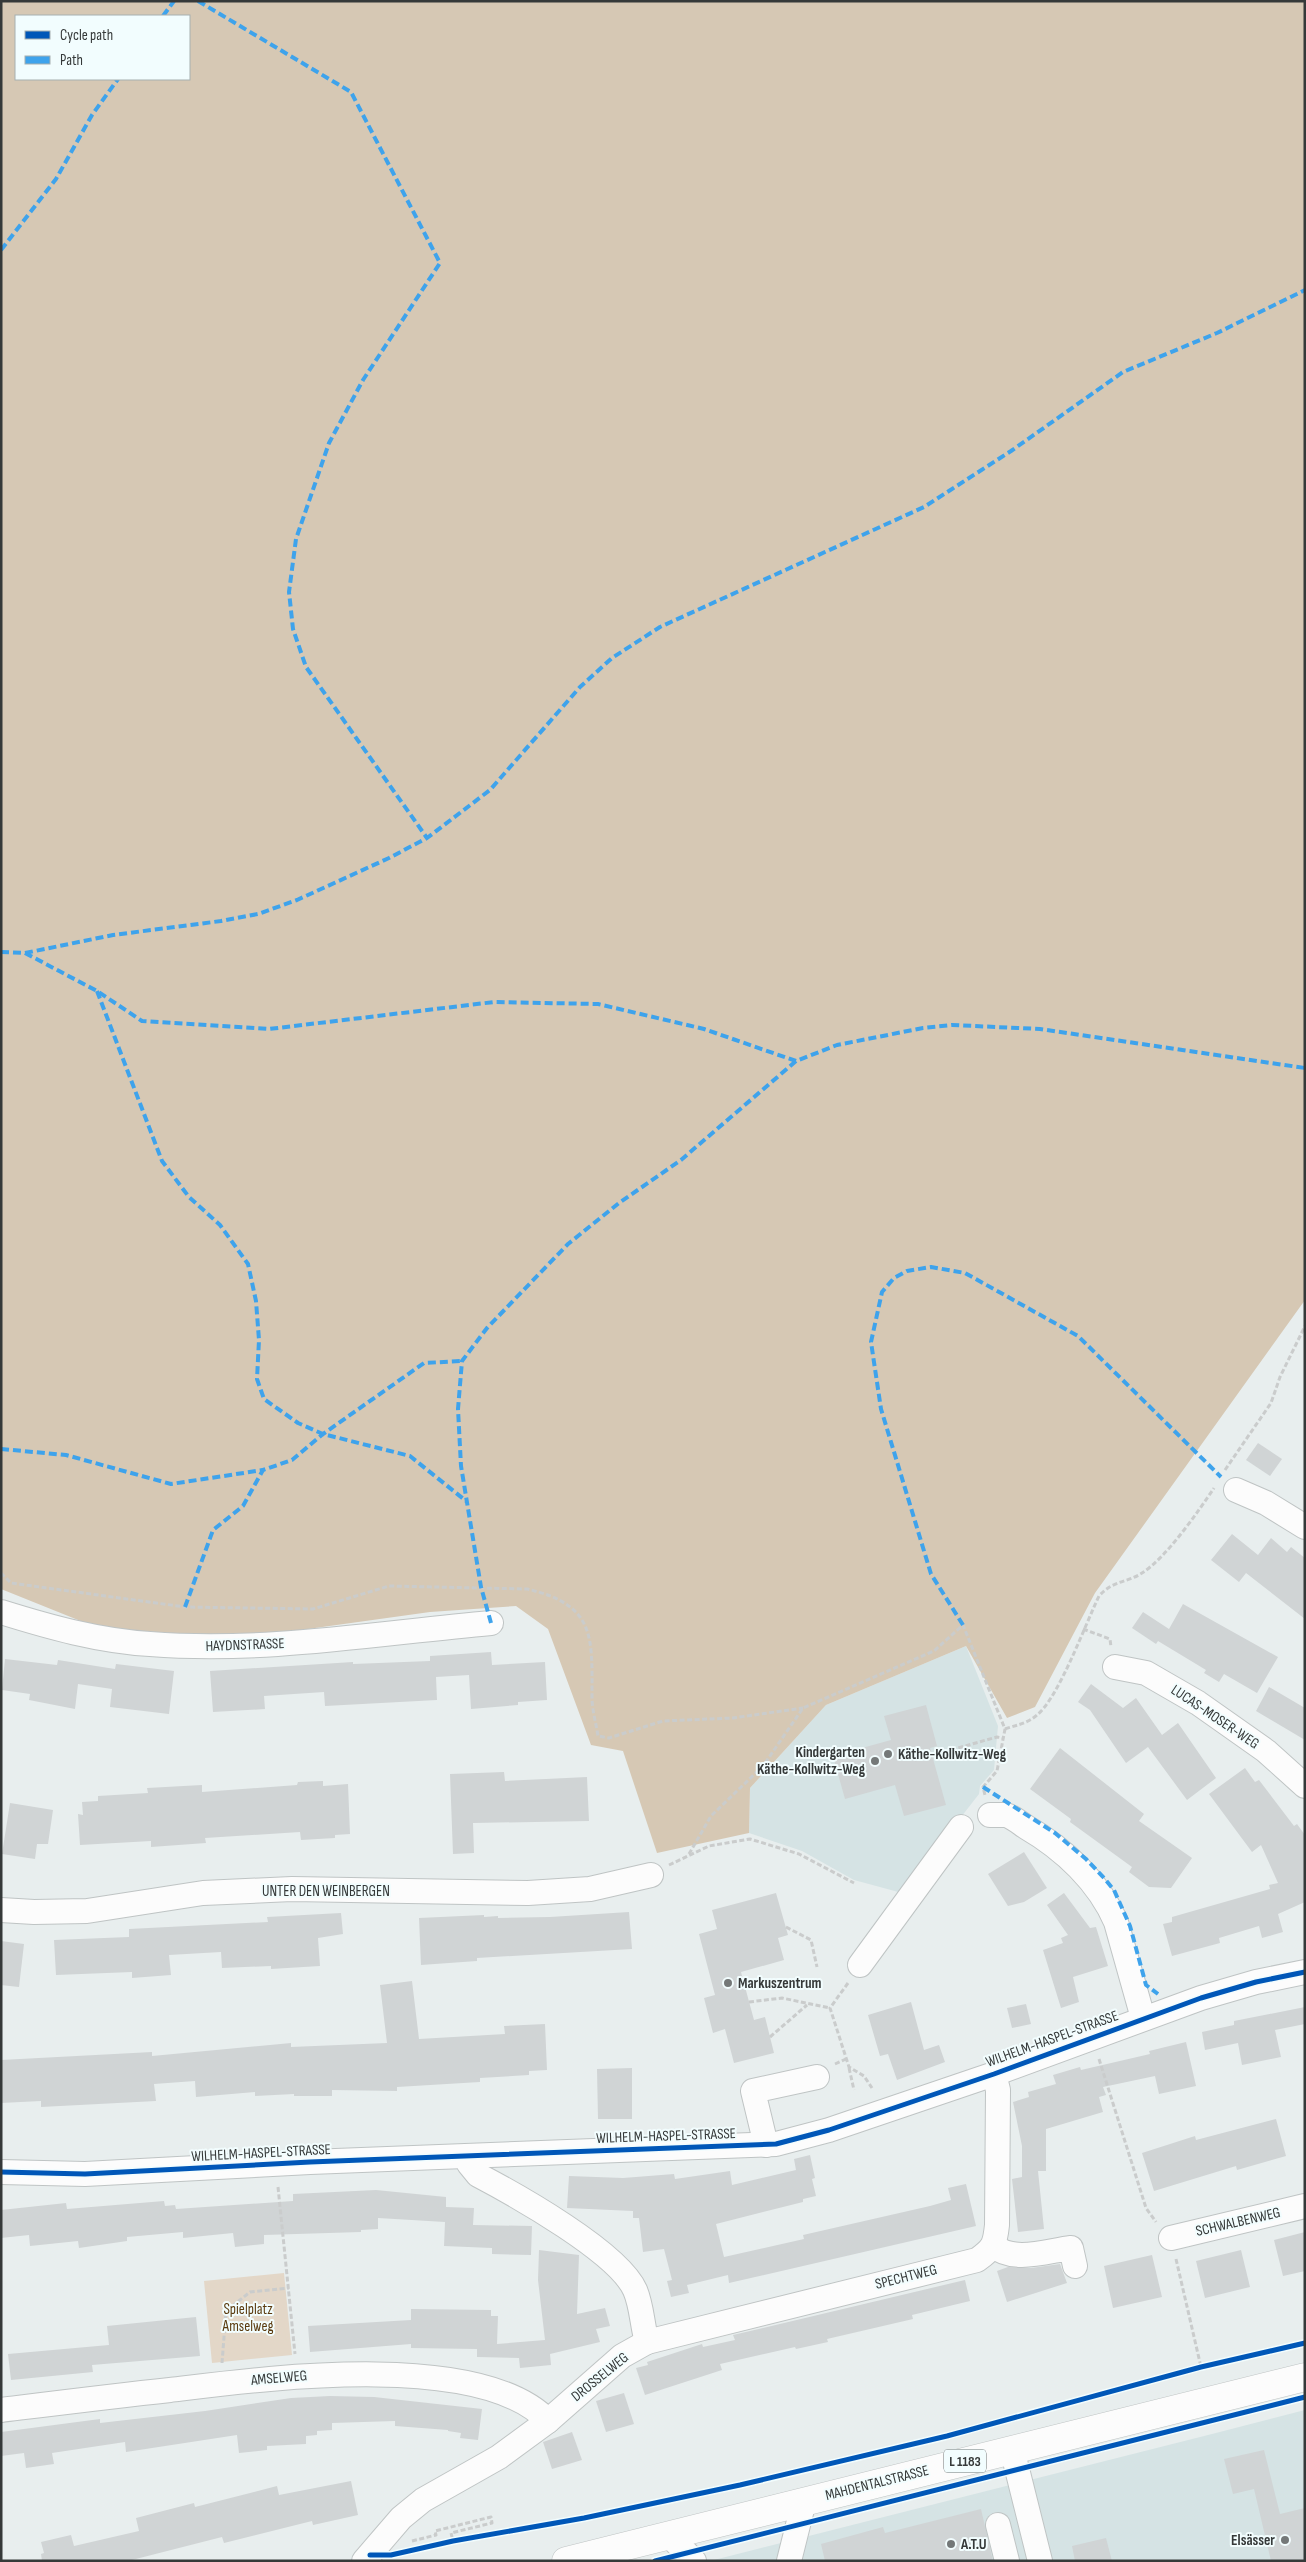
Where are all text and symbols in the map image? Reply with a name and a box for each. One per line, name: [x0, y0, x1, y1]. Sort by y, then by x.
legend: [15, 15, 190, 80]
text: Cycle path: [60, 26, 113, 45]
text: Path: [60, 51, 83, 70]
street label: HAYDNSTRASSE: [205, 1634, 285, 1656]
street label: LUCAS-MOSER-WEG: [1167, 1681, 1263, 1753]
place label: Kindergarten Käthe-Kollwitz-Weg: [757, 1743, 866, 1779]
place label: Käthe-Kollwitz-Weg: [898, 1745, 1007, 1764]
marker: Käthe-Kollwitz-Weg: [882, 1748, 894, 1760]
marker: Kindergarten Käthe-Kollwitz-Weg: [869, 1755, 881, 1767]
street label: UNTER DEN WEINBERGEN: [262, 1882, 390, 1901]
place label: Markuszentrum: [738, 1974, 822, 1993]
marker: Markuszentrum: [722, 1977, 734, 1989]
street label: WILHELM-HASPEL-STRASSE: [983, 2006, 1121, 2072]
street label: WILHELM-HASPEL-STRASSE: [596, 2124, 736, 2148]
street label: WILHELM-HASPEL-STRASSE: [191, 2140, 331, 2166]
street label: SCHWALBENWEG: [1194, 2203, 1282, 2241]
street label: SPECHTWEG: [873, 2260, 939, 2294]
park label: Spielplatz Amselweg: [222, 2300, 273, 2336]
street label: DROSSELWEG: [567, 2348, 633, 2406]
street label: AMSELWEG: [249, 2366, 308, 2390]
road number: L 1183: [944, 2450, 986, 2472]
street label: MAHDENTALSTRASSE: [823, 2461, 931, 2505]
place label: Elsässer: [1231, 2531, 1275, 2550]
marker: Elsässer: [1279, 2534, 1291, 2546]
place label: A.T.U: [960, 2535, 987, 2554]
marker: A.T.U: [945, 2538, 957, 2550]

